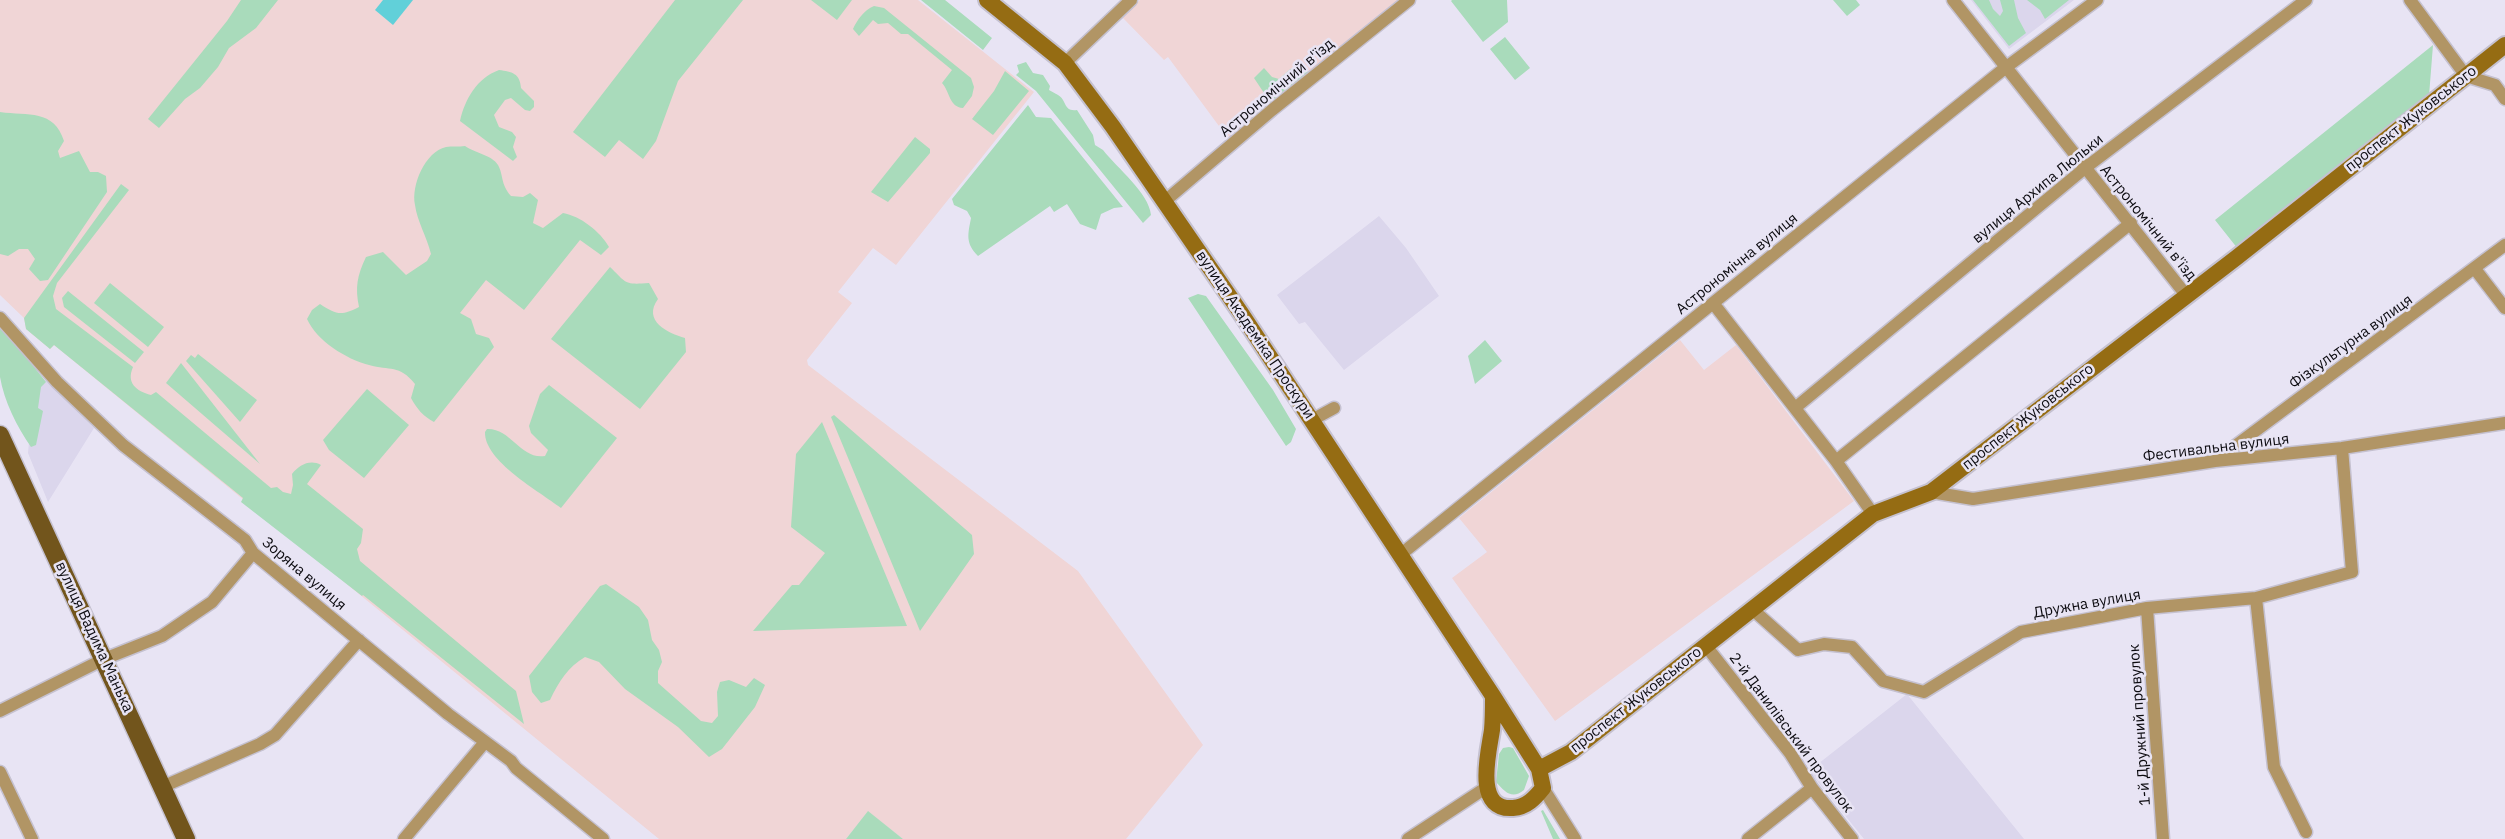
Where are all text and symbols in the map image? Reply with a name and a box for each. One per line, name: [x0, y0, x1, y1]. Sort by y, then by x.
street label: Астрономічний в'їзд: [1216, 35, 1338, 141]
street label: проспект Жуковського: [2342, 62, 2480, 176]
street label: вулиця Архипа Люльки: [1969, 131, 2107, 247]
street label: Астрономічний в'їзд: [2096, 162, 2200, 284]
street label: Астрономічна вулиця: [1673, 209, 1801, 319]
street label: вулиця Академіка Проскури: [1192, 248, 1318, 422]
street label: Фізкультурна вулиця: [2286, 291, 2416, 393]
street label: проспект Жуковського: [1959, 360, 2097, 474]
street label: Фестивальна вулиця: [2142, 430, 2290, 466]
street label: Зоряна вулиця: [258, 534, 350, 614]
street label: вулиця Вадима Манька: [51, 559, 137, 715]
street label: Дружна вулиця: [2032, 586, 2142, 622]
street label: проспект Жуковського: [1567, 643, 1705, 757]
street label: 1-й Дружний провулок: [2125, 643, 2155, 807]
street label: 2-й Данилівський провулок: [1725, 650, 1857, 816]

